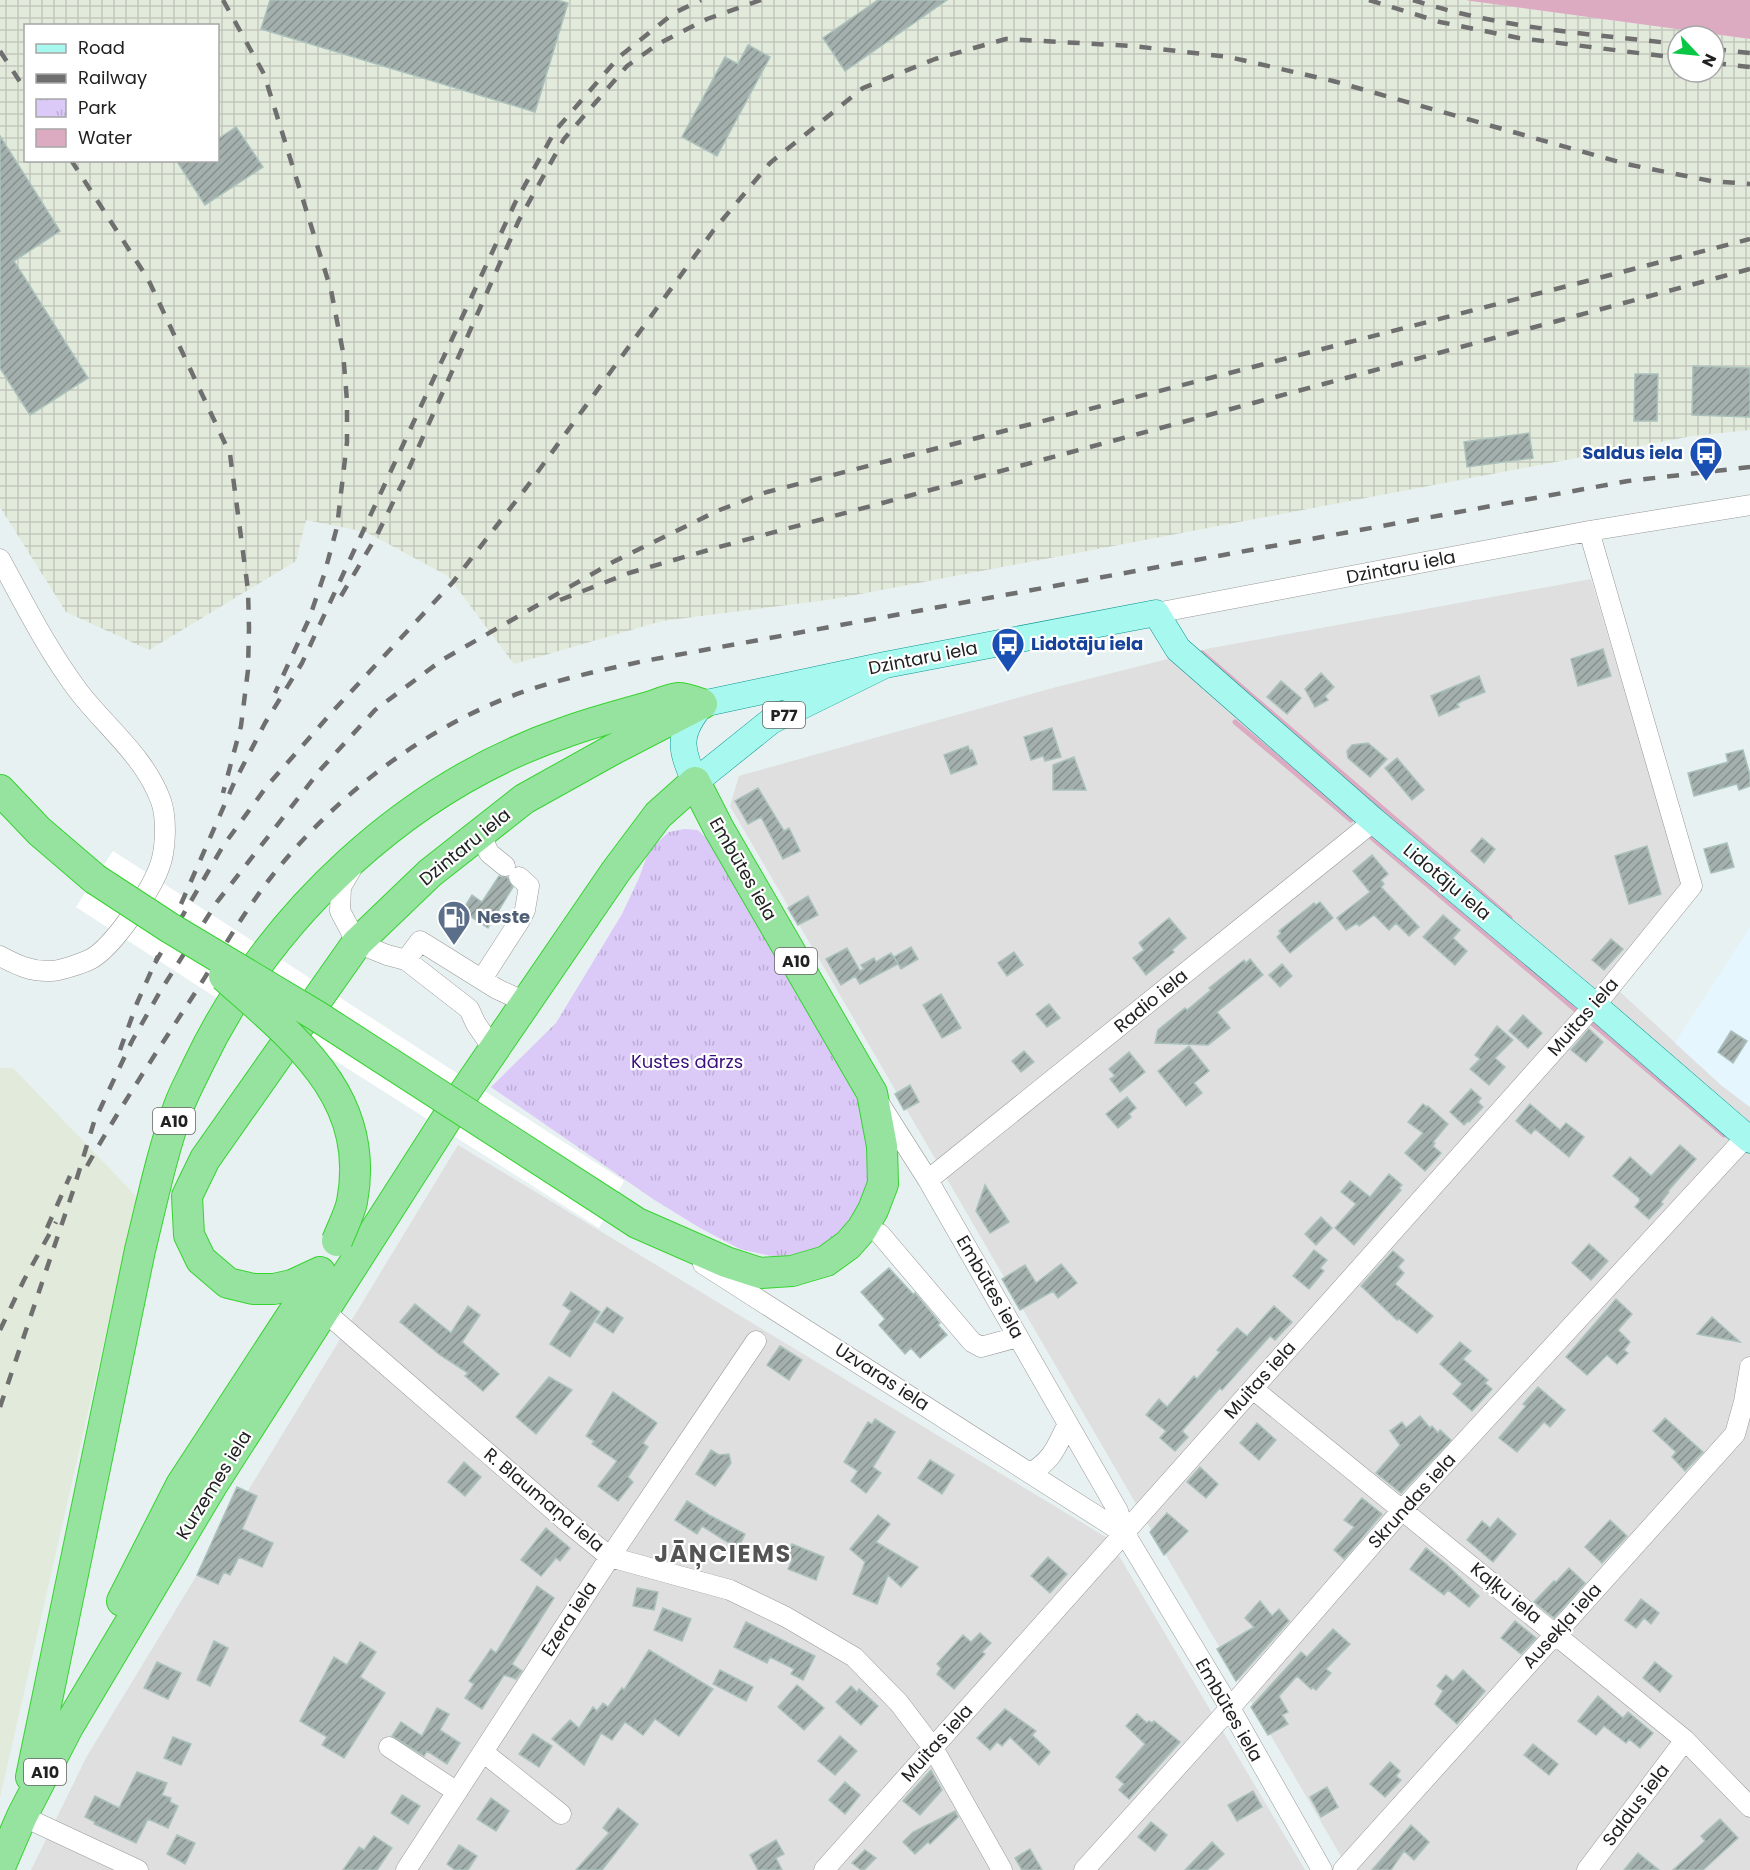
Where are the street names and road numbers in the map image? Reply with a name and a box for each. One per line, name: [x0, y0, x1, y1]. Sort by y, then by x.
street label: Dzintaru iela: [1344, 544, 1458, 589]
street label: Dzintaru iela: [866, 635, 980, 680]
road number: P77: [763, 702, 805, 728]
street label: Dzintaru iela: [414, 802, 516, 891]
street label: Embūtes iela: [704, 812, 783, 925]
street label: Lidotāju iela: [1398, 837, 1497, 926]
road number: A10: [775, 948, 817, 974]
street label: Radio iela: [1109, 963, 1193, 1038]
street label: Muitas iela: [1542, 972, 1624, 1061]
road number: A10: [153, 1108, 195, 1134]
street label: Embūtes iela: [951, 1230, 1030, 1343]
street label: Muitas iela: [1218, 1335, 1301, 1424]
street label: Uzvaras iela: [830, 1337, 934, 1416]
street label: Kurzemes iela: [170, 1425, 257, 1544]
street label: R. Blaumaņa iela: [479, 1442, 610, 1557]
street label: Skrundas iela: [1362, 1448, 1461, 1554]
street label: Kaļķu iela: [1465, 1556, 1547, 1629]
street label: Ezera iela: [535, 1576, 602, 1661]
street label: Ausekļa iela: [1517, 1578, 1607, 1674]
street label: Embūtes iela: [1190, 1653, 1269, 1766]
street label: Muitas iela: [895, 1698, 978, 1787]
street label: Saldus iela: [1596, 1758, 1675, 1851]
road number: A10: [24, 1759, 66, 1785]

